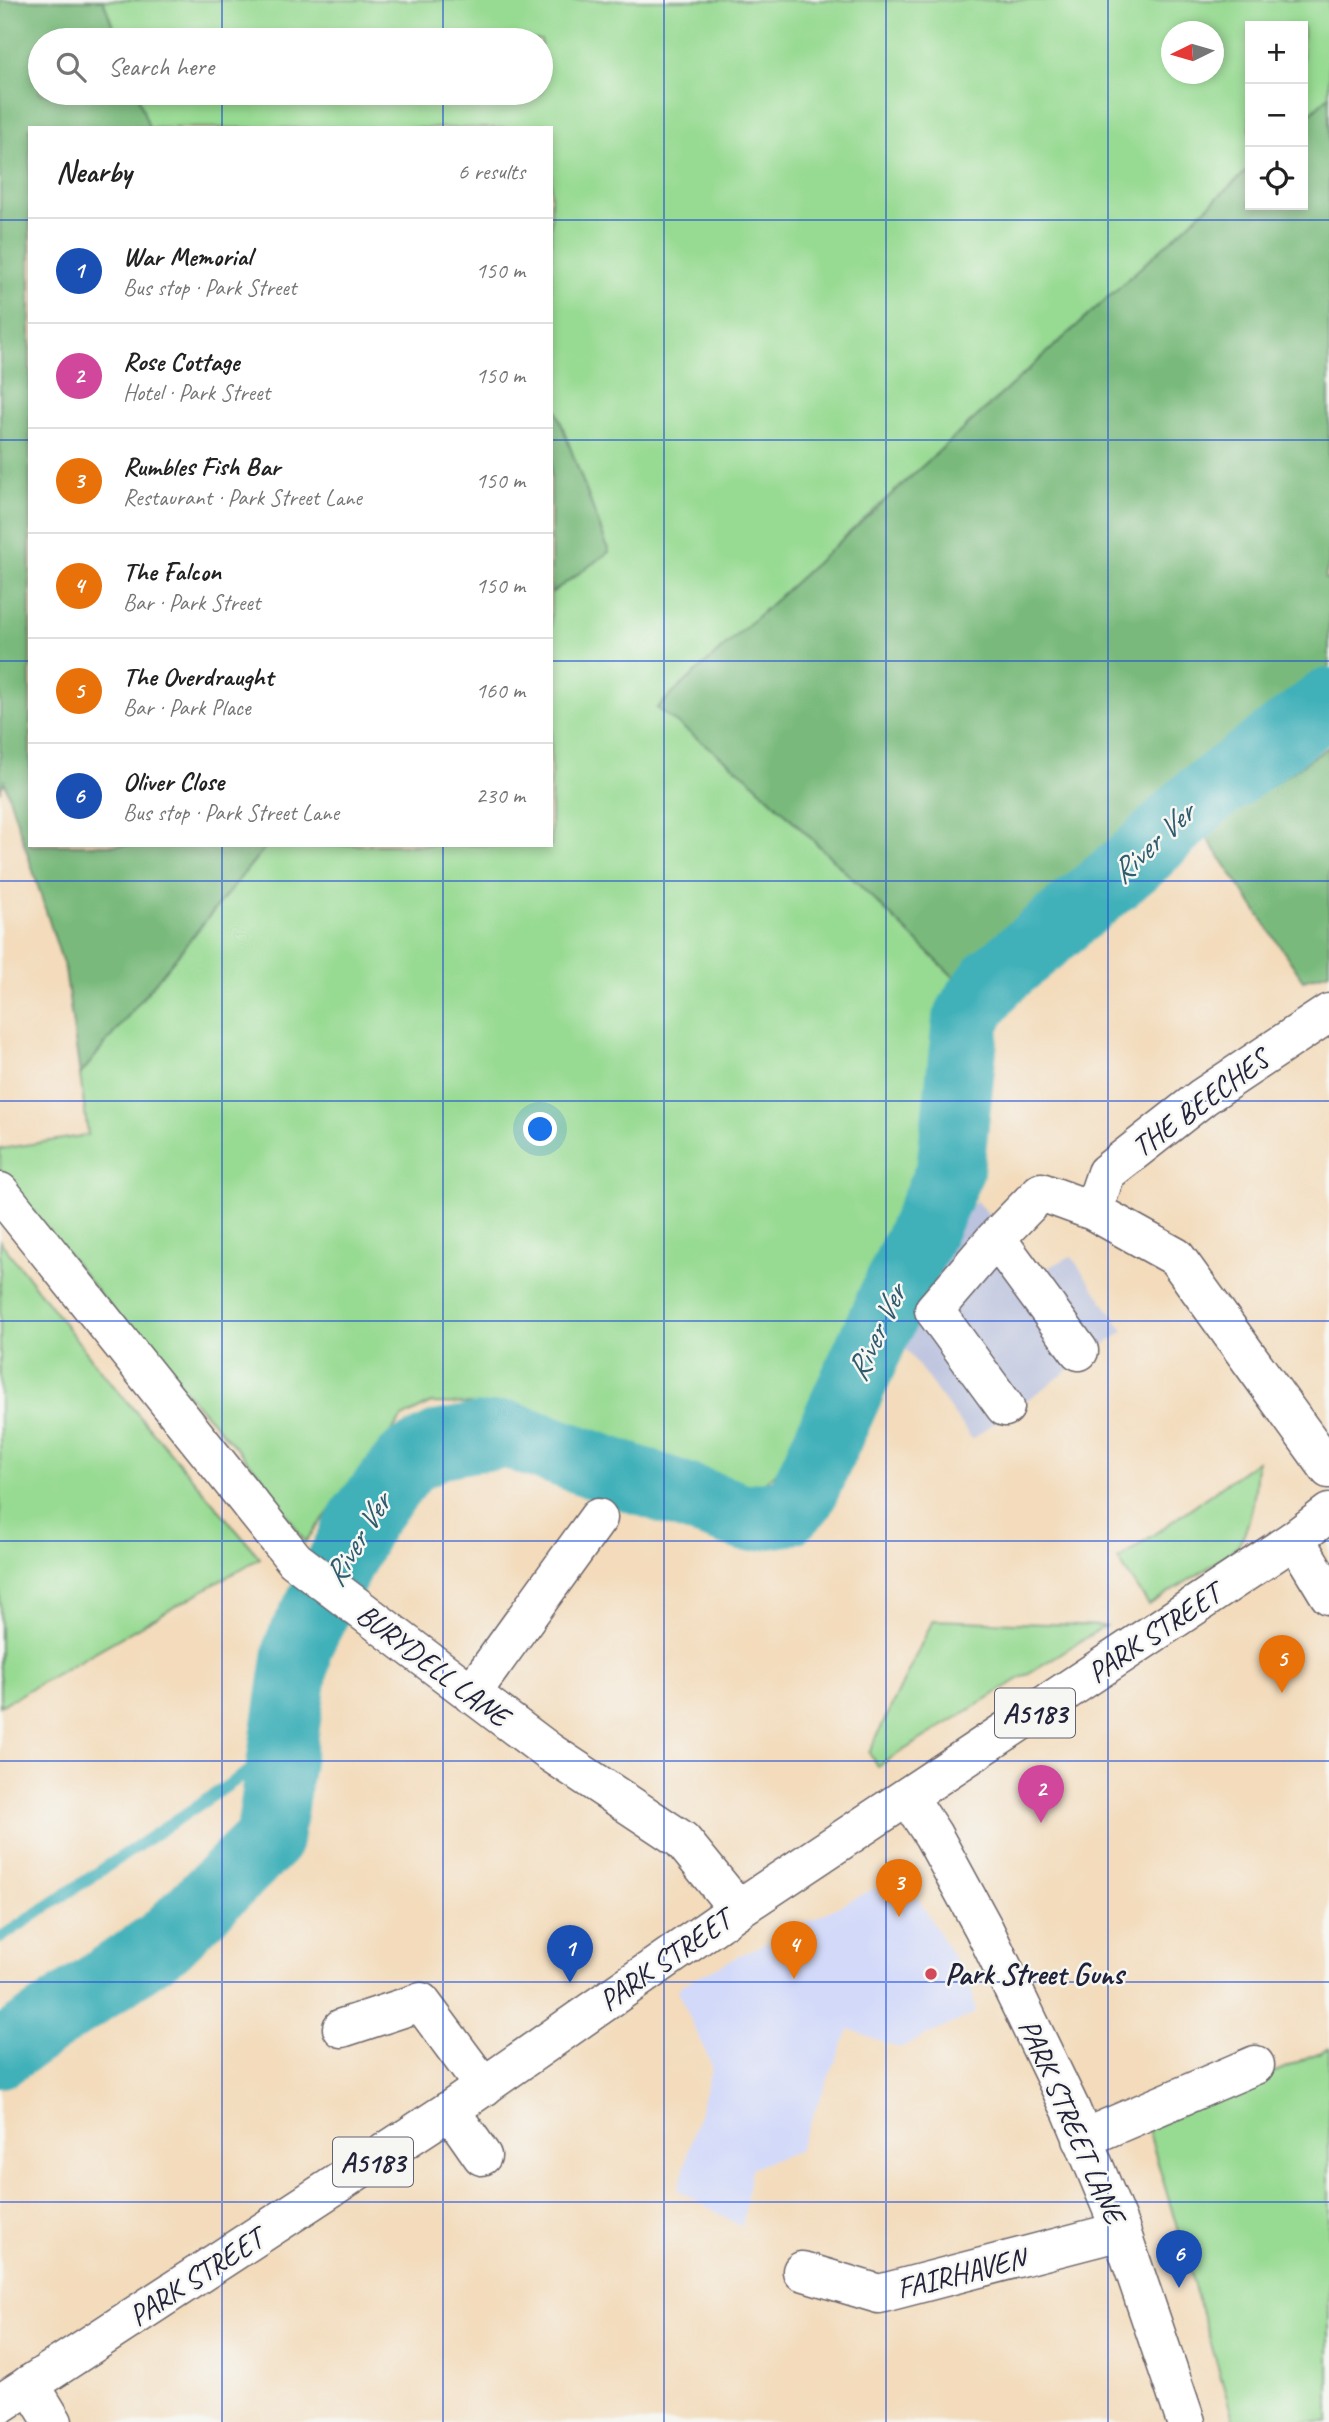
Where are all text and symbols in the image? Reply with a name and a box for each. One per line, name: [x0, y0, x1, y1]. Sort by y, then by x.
north arrow: [1161, 21, 1224, 84]
map controls: [1245, 21, 1308, 210]
button: +: [1245, 21, 1308, 84]
search box: [28, 28, 553, 105]
icon: search: [52, 48, 90, 86]
text: Search here: [108, 50, 214, 83]
button: −: [1245, 84, 1308, 147]
button: locate: [1245, 147, 1308, 210]
text: Nearby: [56, 153, 132, 191]
text: 6 results: [458, 157, 525, 186]
text: War Memorial: [123, 240, 252, 273]
text: 1: [74, 256, 84, 285]
text: 150 m: [476, 256, 525, 285]
text: Bus stop · Park Street: [123, 273, 296, 302]
text: Rose Cottage: [123, 345, 240, 378]
text: 2: [74, 361, 84, 390]
text: 150 m: [476, 361, 525, 390]
text: Hotel · Park Street: [123, 378, 270, 407]
text: Rumbles Fish Bar: [123, 450, 280, 483]
text: 3: [74, 466, 84, 495]
text: 150 m: [476, 466, 525, 495]
text: Restaurant · Park Street Lane: [123, 483, 362, 512]
text: The Falcon: [123, 555, 221, 588]
text: 4: [74, 571, 84, 600]
text: 150 m: [476, 571, 525, 600]
text: Bar · Park Street: [123, 588, 260, 617]
text: The Overdraught: [123, 660, 273, 693]
text: 5: [74, 676, 84, 705]
text: 160 m: [476, 676, 525, 705]
text: Bar · Park Place: [123, 693, 250, 722]
text: Oliver Close: [123, 765, 224, 798]
text: 6: [74, 781, 84, 810]
text: 230 m: [476, 781, 525, 810]
water label: River Ver: [1101, 790, 1207, 892]
text: Bus stop · Park Street Lane: [123, 798, 339, 827]
street label: THE BEECHES: [1124, 1038, 1280, 1166]
your location: [523, 1112, 557, 1146]
water label: River Ver: [836, 1274, 918, 1387]
water label: River Ver: [314, 1482, 403, 1594]
street label: PARK STREET: [1080, 1571, 1233, 1692]
street label: BURYDELL LANE: [349, 1595, 520, 1737]
pin: 5: [1259, 1635, 1305, 1693]
road number: A5183: [995, 1688, 1075, 1738]
pin: 2: [1018, 1765, 1064, 1823]
pin: 3: [876, 1859, 922, 1917]
street label: PARK STREET: [591, 1897, 744, 2019]
pin: 4: [771, 1921, 817, 1979]
pin: 1: [547, 1925, 593, 1983]
place label: Park Street Guns: [945, 1955, 1127, 1993]
marker: Park Street Guns: [923, 1966, 939, 1982]
street label: PARK STREET LANE: [1010, 2013, 1136, 2233]
road number: A5183: [333, 2138, 413, 2186]
street label: PARK STREET: [122, 2216, 276, 2335]
pin: 6: [1156, 2230, 1202, 2288]
street label: FAIRHAVEN: [893, 2238, 1033, 2307]

